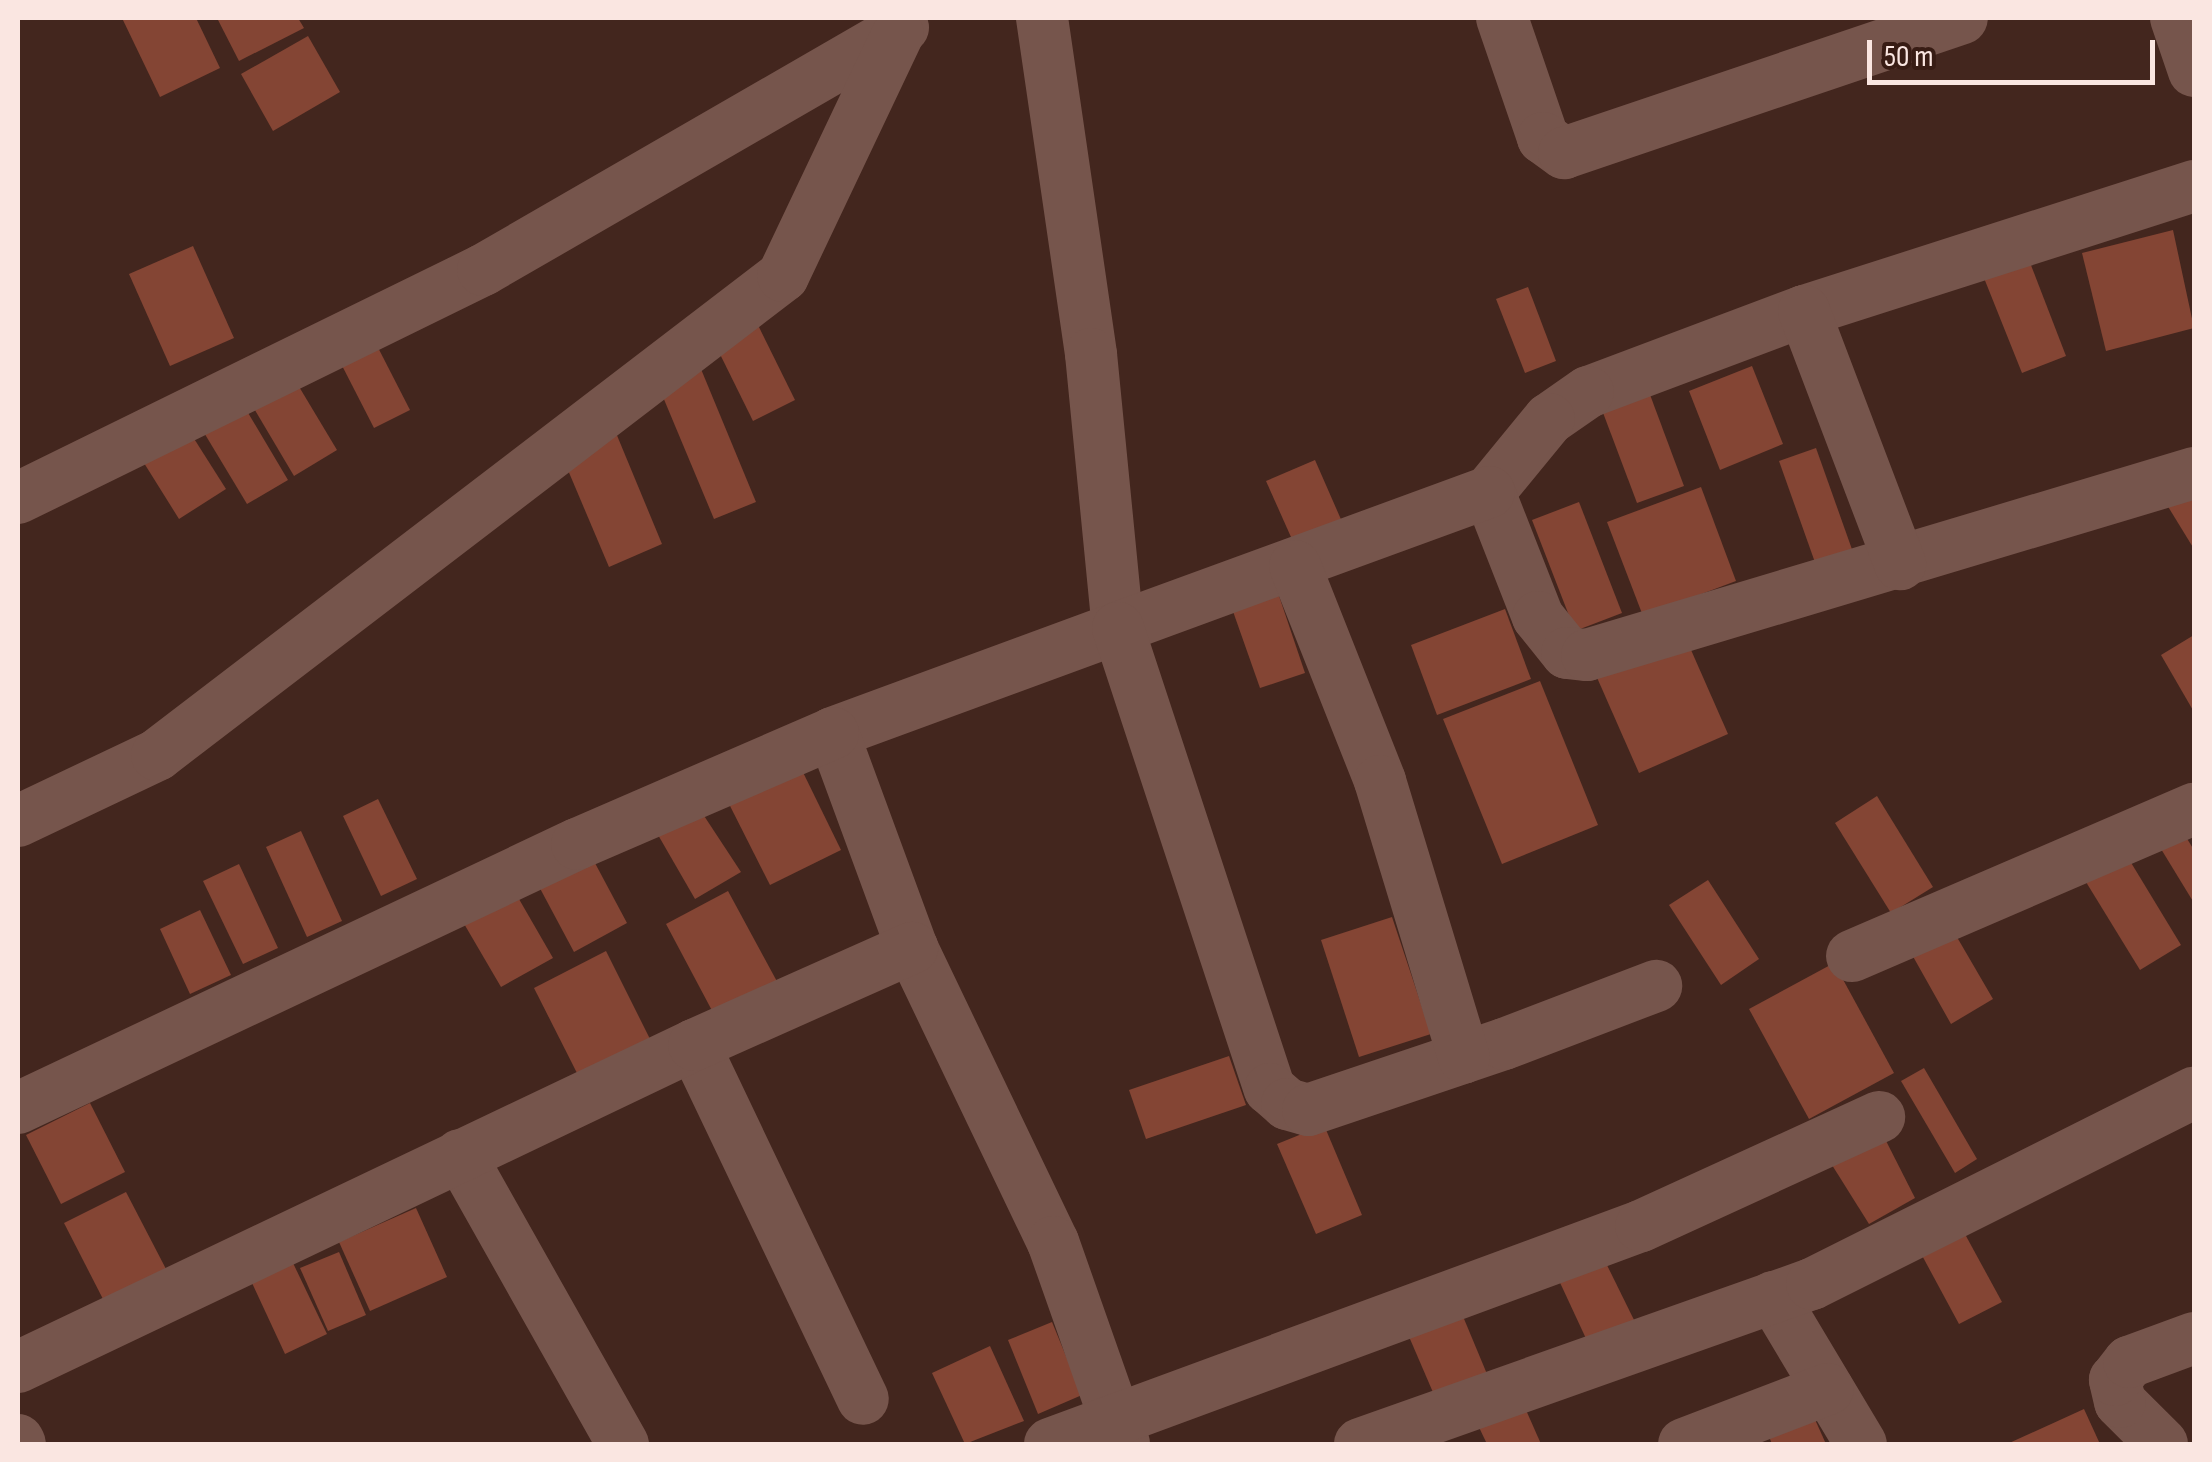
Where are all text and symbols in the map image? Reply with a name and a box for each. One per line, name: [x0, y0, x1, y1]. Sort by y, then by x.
scale bar: [1872, 20, 2160, 82]
text: 50 m: [1884, 39, 1933, 75]

